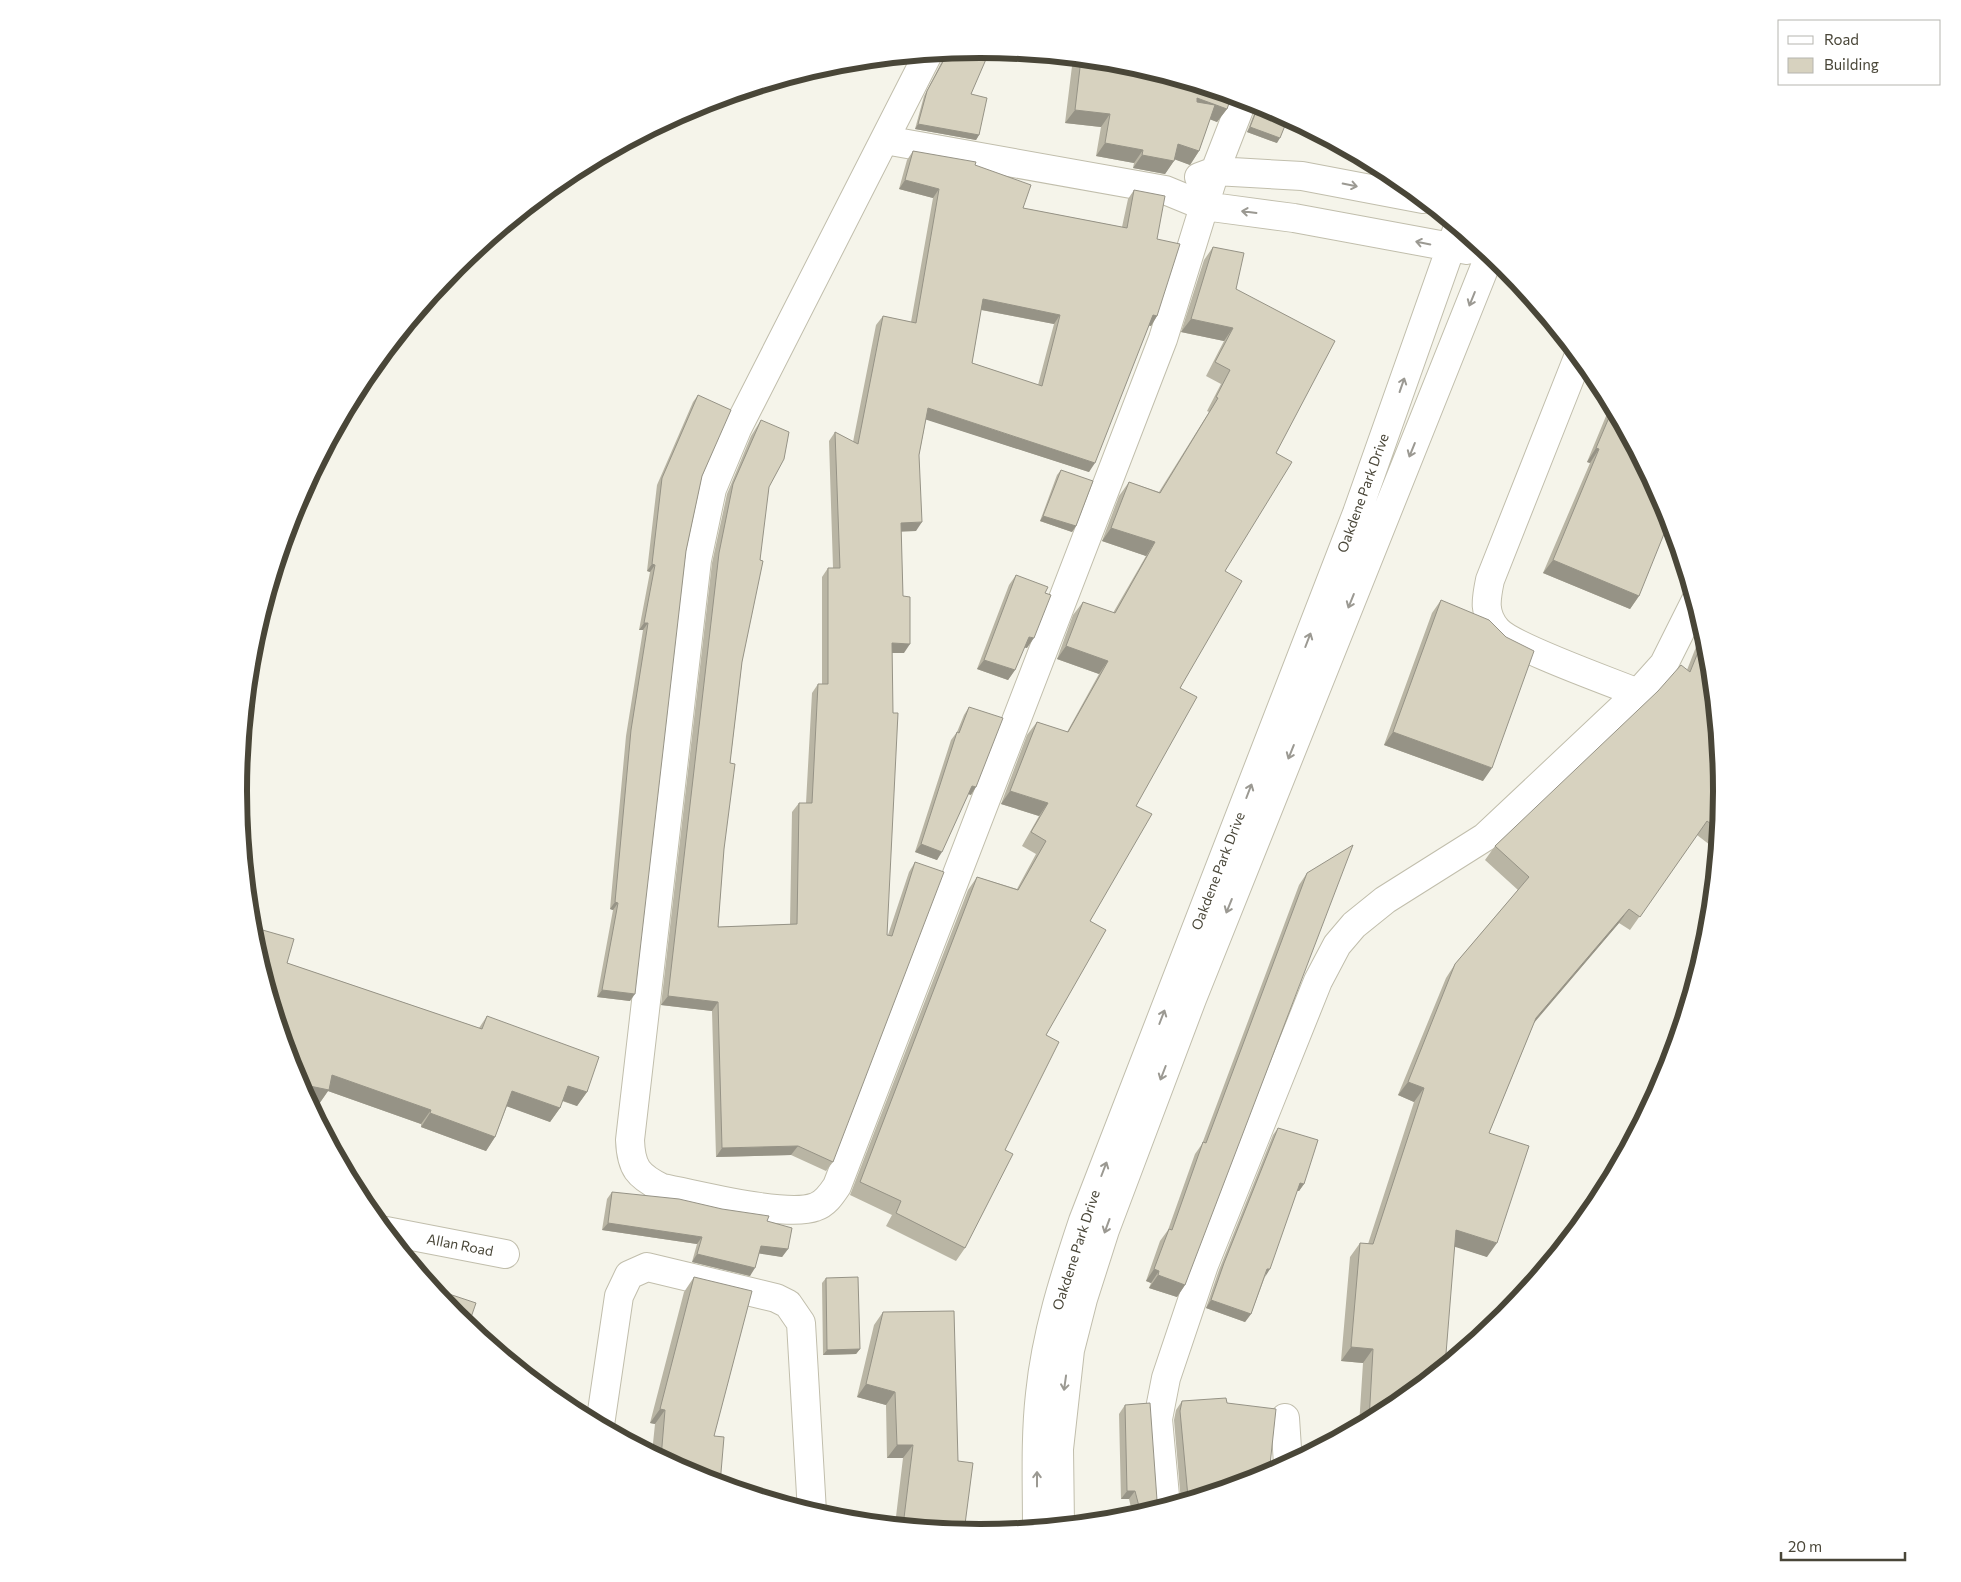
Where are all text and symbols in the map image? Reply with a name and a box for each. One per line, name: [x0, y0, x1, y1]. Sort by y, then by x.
legend: [1778, 20, 1941, 85]
text: Road: [1824, 30, 1859, 48]
text: Building: [1824, 55, 1879, 73]
one-way arrow: [1342, 180, 1358, 190]
one-way arrow: [1242, 207, 1258, 217]
one-way arrow: [1415, 237, 1431, 247]
one-way arrow: [1467, 291, 1476, 306]
one-way arrow: [1398, 377, 1407, 393]
street label: Oakdene Park Drive: [1333, 431, 1392, 555]
one-way arrow: [1406, 442, 1416, 457]
one-way arrow: [1346, 593, 1356, 608]
one-way arrow: [1304, 633, 1313, 648]
one-way arrow: [1286, 744, 1295, 759]
one-way arrow: [1245, 784, 1254, 799]
street label: Oakdene Park Drive: [1187, 809, 1248, 932]
one-way arrow: [1224, 898, 1234, 913]
one-way arrow: [1158, 1010, 1167, 1025]
one-way arrow: [1158, 1065, 1167, 1081]
one-way arrow: [1099, 1162, 1109, 1177]
street label: Oakdene Park Drive: [1048, 1188, 1103, 1312]
one-way arrow: [1102, 1218, 1111, 1233]
street label: Allan Road: [425, 1230, 495, 1259]
one-way arrow: [1060, 1374, 1070, 1390]
one-way arrow: [1032, 1471, 1042, 1488]
scale bar: [1781, 1530, 1905, 1562]
text: 20 m: [1788, 1537, 1822, 1555]

